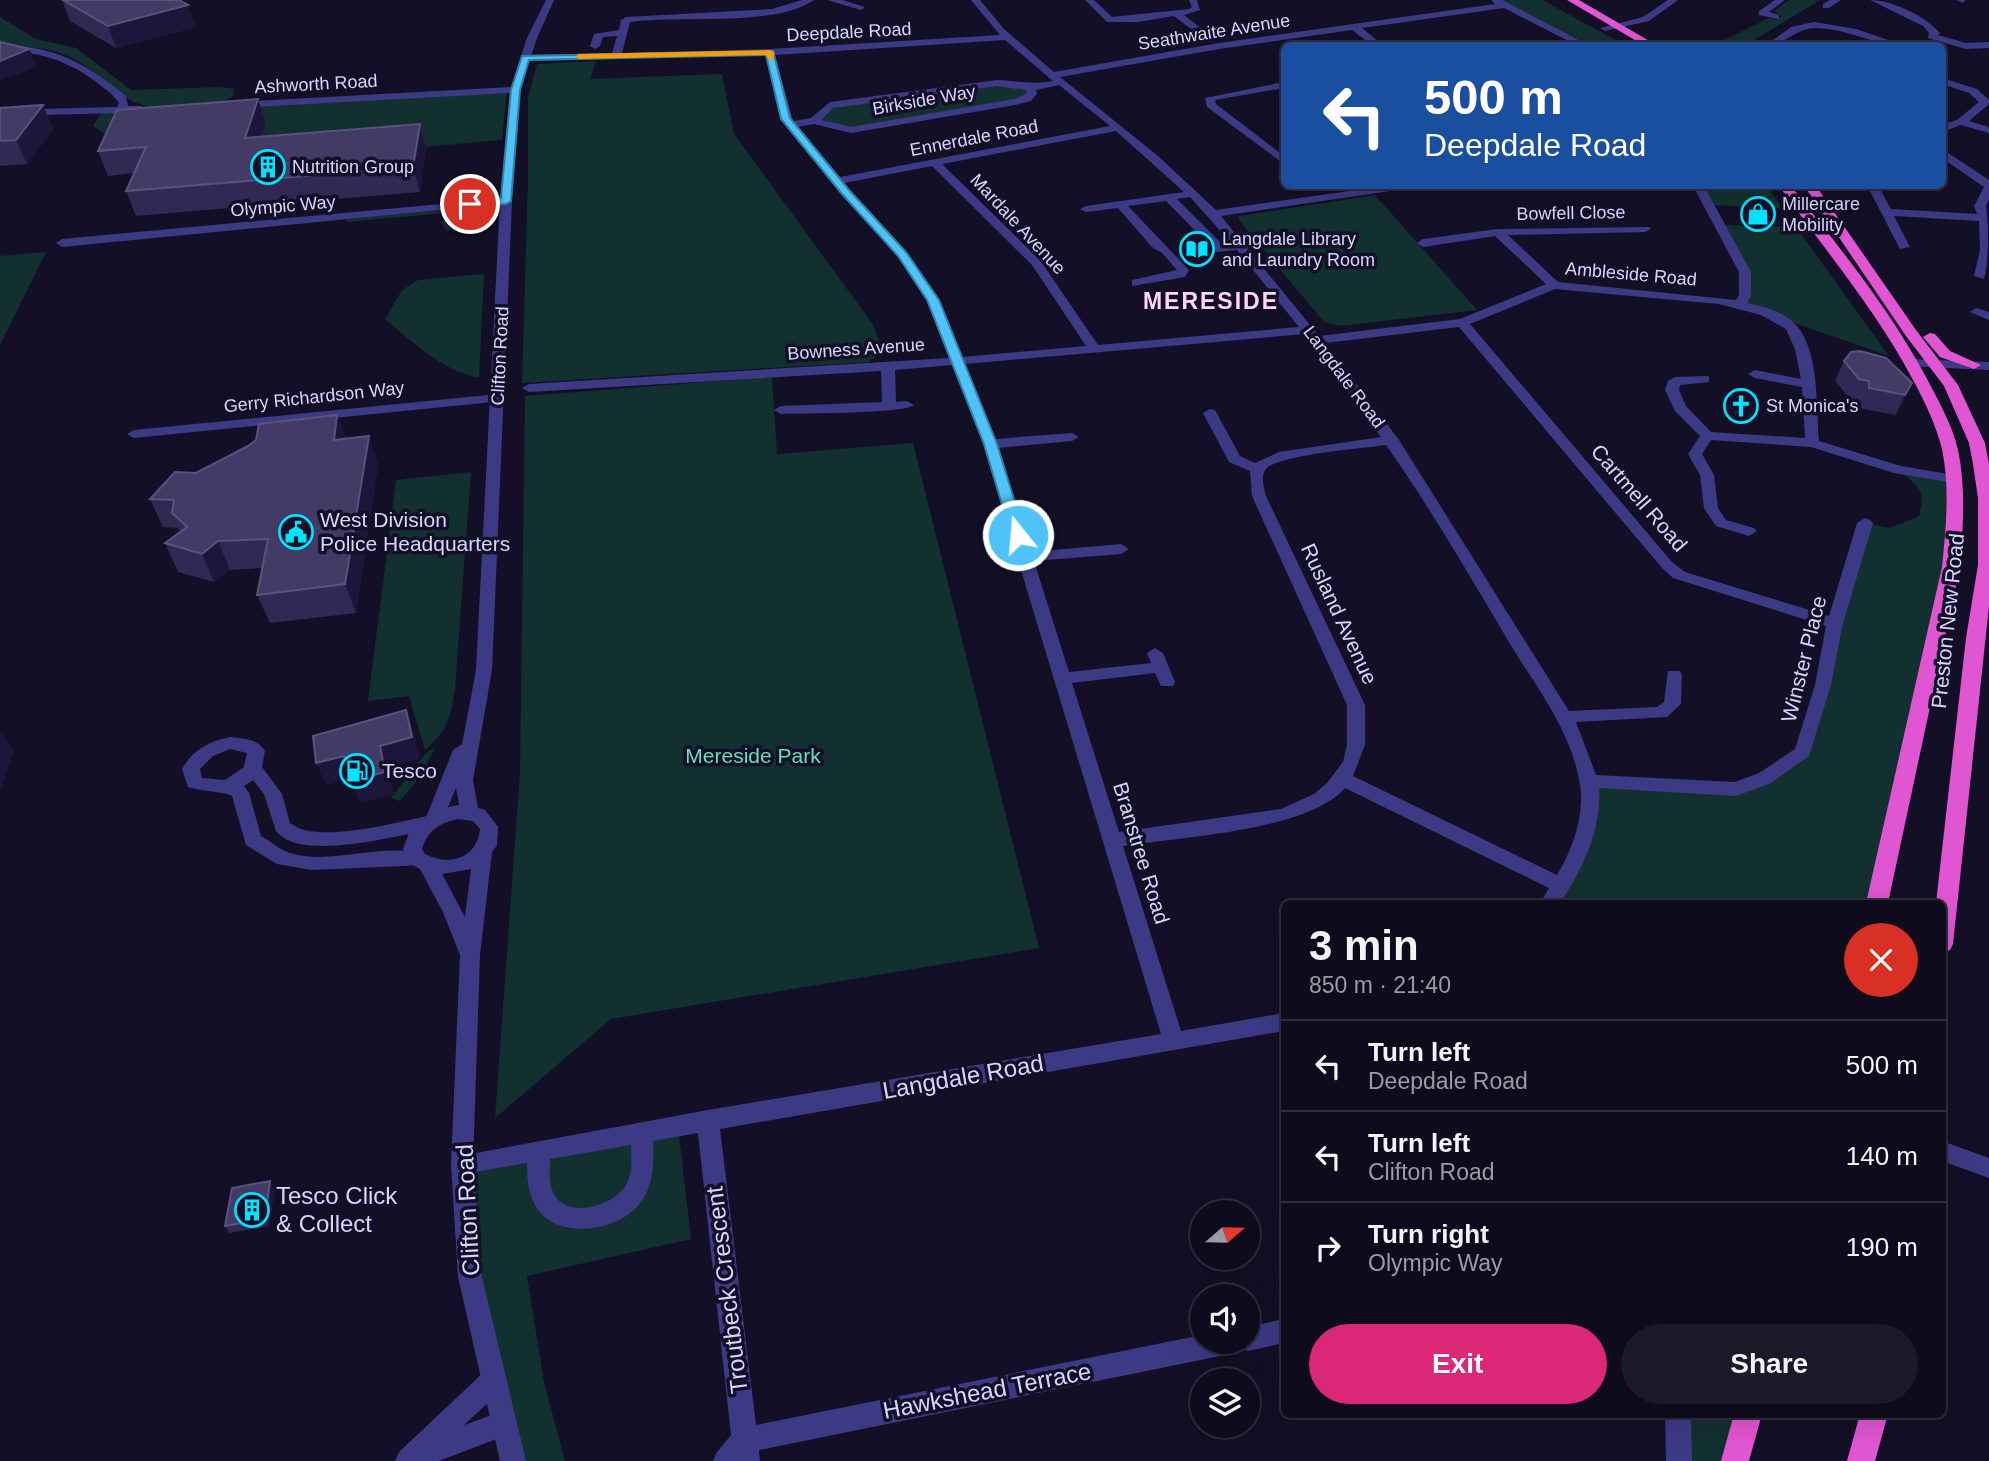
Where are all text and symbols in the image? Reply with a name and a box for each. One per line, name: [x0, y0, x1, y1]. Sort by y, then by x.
street label: Seathwaite Avenue: [1136, 10, 1292, 54]
street label: Deepdale Road: [786, 19, 912, 45]
icon: left: [1309, 70, 1400, 161]
text: 500 m: [1424, 70, 1563, 124]
street label: Ashworth Road: [254, 71, 378, 97]
street label: Birkside Way: [871, 81, 977, 119]
street label: Ennerdale Road: [908, 116, 1040, 160]
text: Deepdale Road: [1424, 127, 1646, 163]
building icon: Nutrition Group: [249, 148, 287, 186]
place label: Nutrition Group: [292, 157, 414, 177]
street label: Mardale Avenue: [966, 170, 1070, 278]
pin: [440, 174, 500, 234]
icon: arrive: [451, 185, 489, 223]
street label: Olympic Way: [230, 191, 336, 221]
place label: Millercare Mobility: [1782, 194, 1860, 235]
shop icon: Millercare Mobility: [1739, 195, 1777, 233]
street label: Bowfell Close: [1516, 202, 1626, 224]
place label: Langdale Library and Laundry Room: [1222, 229, 1375, 270]
library icon: Langdale Library and Laundry Room: [1178, 230, 1216, 268]
street label: Ambleside Road: [1564, 258, 1698, 290]
district label: MERESIDE: [1143, 288, 1279, 314]
street label: Clifton Road: [487, 306, 513, 406]
street label: Langdale Road: [1299, 322, 1389, 432]
street label: Bowness Avenue: [787, 334, 925, 364]
street label: Gerry Richardson Way: [223, 378, 405, 416]
church icon: St Monica's: [1722, 387, 1760, 425]
place label: St Monica's: [1766, 396, 1858, 416]
street label: Cartmell Road: [1587, 439, 1692, 556]
position arrow: [981, 498, 1055, 572]
place label: West Division Police Headquarters: [320, 508, 510, 555]
public building icon: West Division Police Headquarters: [277, 513, 315, 551]
street label: Preston New Road: [1927, 532, 1968, 710]
street label: Rusland Avenue: [1297, 540, 1382, 688]
street label: Winster Place: [1777, 593, 1830, 725]
park label: Mereside Park: [685, 744, 821, 767]
fuel station icon: Tesco: [338, 752, 376, 790]
place label: Tesco: [382, 759, 437, 782]
street label: Branstree Road: [1109, 779, 1174, 927]
text: 3 min: [1309, 922, 1419, 969]
button: close: [1844, 923, 1918, 997]
text: 850 m · 21:40: [1309, 972, 1451, 998]
text: Turn left: [1368, 1037, 1470, 1067]
icon: left: [1309, 1047, 1347, 1085]
street label: Langdale Road: [880, 1049, 1045, 1104]
text: 500 m: [1846, 1050, 1918, 1080]
text: Deepdale Road: [1368, 1068, 1528, 1094]
text: Turn left: [1368, 1128, 1470, 1158]
icon: left: [1309, 1138, 1347, 1176]
text: 140 m: [1846, 1141, 1918, 1171]
street label: Clifton Road: [451, 1143, 484, 1277]
text: Clifton Road: [1368, 1159, 1495, 1185]
place label: Tesco Click & Collect: [276, 1182, 398, 1237]
street label: Troutbeck Crescent: [700, 1185, 753, 1395]
building icon: Tesco Click & Collect: [233, 1191, 271, 1229]
north arrow: [1190, 1200, 1260, 1270]
map controls: [1190, 1200, 1260, 1438]
text: Turn right: [1368, 1219, 1489, 1249]
icon: right: [1309, 1229, 1347, 1267]
text: 190 m: [1846, 1232, 1918, 1262]
text: Olympic Way: [1368, 1250, 1503, 1276]
button: sound: [1190, 1284, 1260, 1354]
button: Exit: [1309, 1324, 1607, 1404]
button: Share: [1621, 1324, 1918, 1404]
street label: Hawkshead Terrace: [880, 1357, 1093, 1424]
button: layers: [1190, 1368, 1260, 1438]

